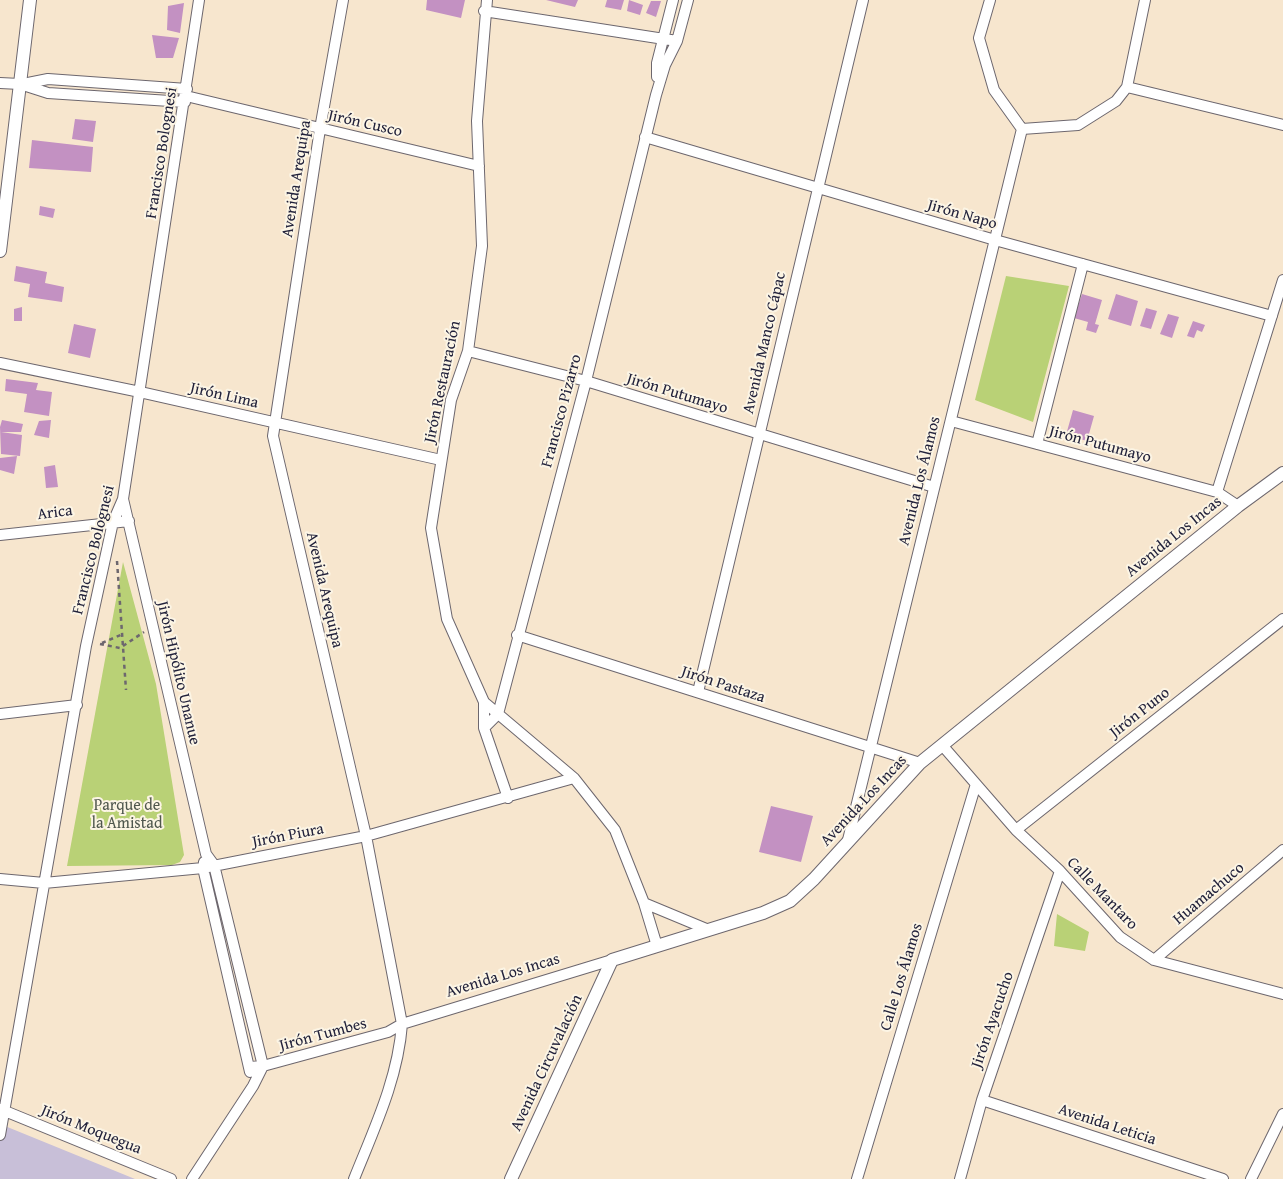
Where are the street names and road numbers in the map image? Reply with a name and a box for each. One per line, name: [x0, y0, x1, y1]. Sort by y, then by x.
street label: Francisco Bolognesi: [142, 86, 182, 220]
street label: Jirón Cusco: [326, 106, 404, 142]
street label: Avenida Arequipa: [278, 119, 316, 239]
street label: Jirón Napo: [925, 196, 999, 234]
street label: Avenida Manco Cápac: [739, 270, 791, 416]
street label: Jirón Restauración: [421, 319, 465, 445]
street label: Francisco Pizarro: [538, 352, 586, 470]
street label: Jirón Putumayo: [624, 369, 730, 419]
street label: Jirón Lima: [188, 379, 260, 413]
street label: Avenida Los Álamos: [895, 414, 945, 548]
street label: Jirón Putumayo: [1047, 422, 1153, 468]
street label: Francisco Bolognesi: [69, 483, 119, 617]
street label: Avenida Los Incas: [1122, 492, 1226, 582]
street label: Arica: [36, 501, 74, 525]
street label: Avenida Arequipa: [301, 530, 347, 650]
street label: Jirón Hipólito Unanue: [152, 599, 204, 747]
street label: Jirón Pastaza: [679, 662, 767, 708]
street label: Jirón Puno: [1106, 684, 1174, 742]
street label: Avenida Los Incas: [817, 751, 911, 851]
street label: Jirón Piura: [251, 820, 325, 852]
street label: Calle Mantaro: [1063, 854, 1141, 934]
street label: Huamachuco: [1169, 859, 1249, 929]
street label: Calle Los Álamos: [877, 921, 927, 1033]
street label: Avenida Los Incas: [444, 950, 562, 1002]
street label: Jirón Ayacucho: [968, 969, 1018, 1071]
street label: Avenida Circuvalación: [507, 992, 587, 1134]
street label: Jirón Tumbes: [277, 1014, 369, 1056]
street label: Avenida Leticia: [1056, 1100, 1158, 1150]
street label: Jirón Moquegua: [38, 1101, 144, 1159]

